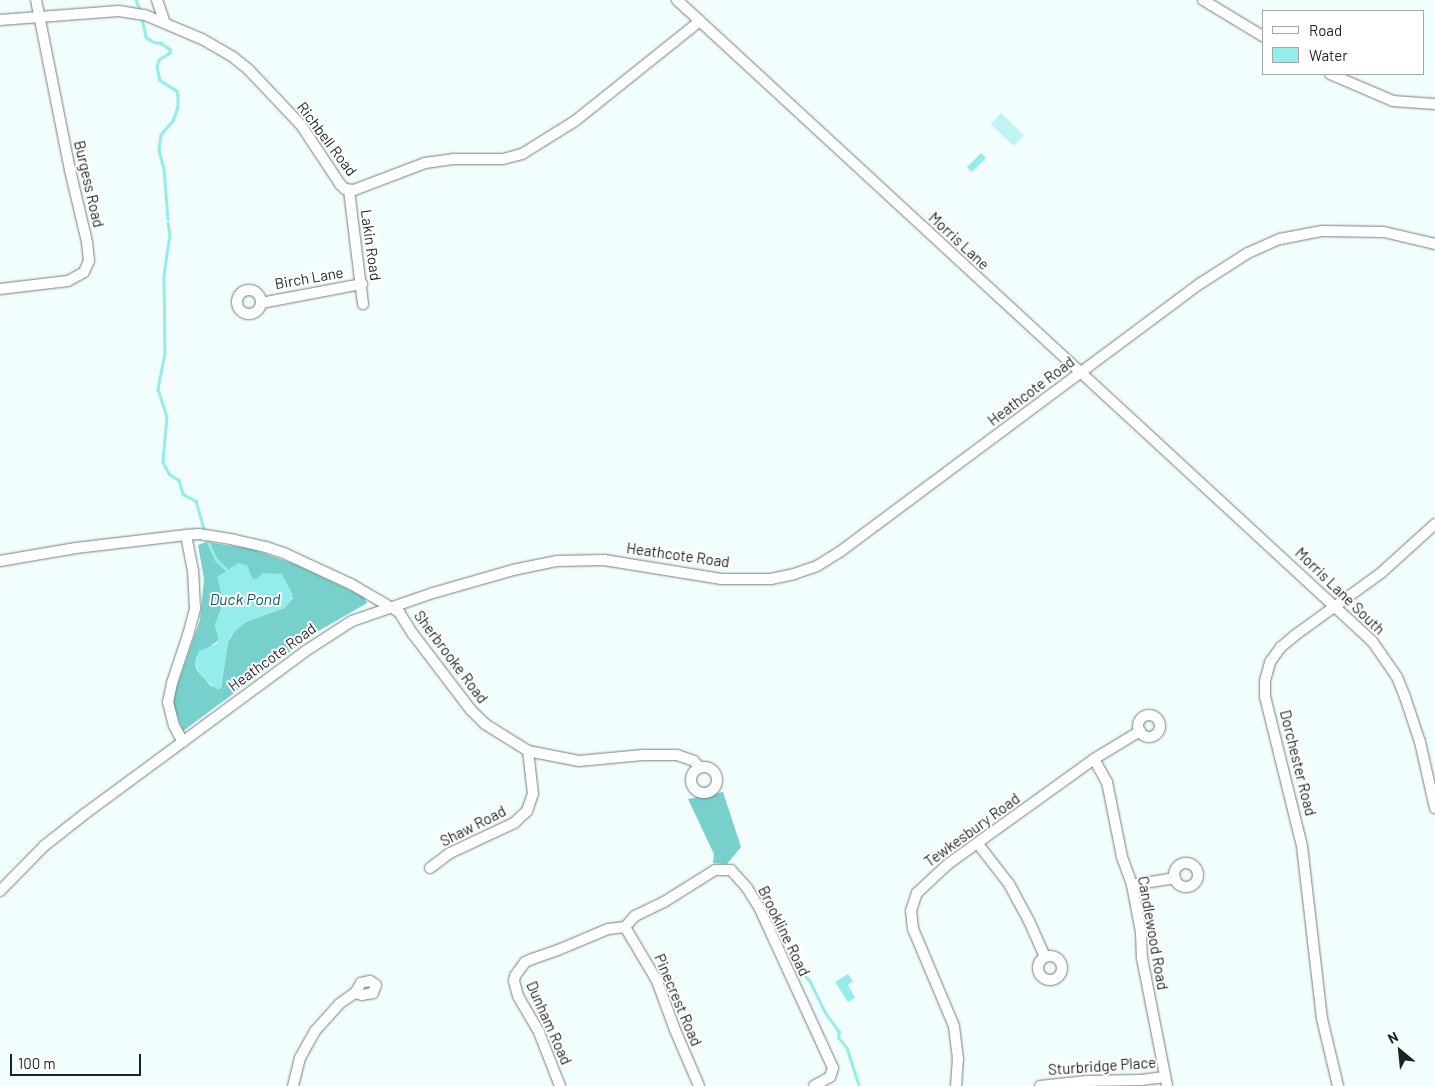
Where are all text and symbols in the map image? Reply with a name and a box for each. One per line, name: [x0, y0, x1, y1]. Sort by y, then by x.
legend: [1262, 10, 1425, 75]
text: Road: [1309, 21, 1342, 39]
text: Water: [1309, 46, 1348, 64]
street label: Richbell Road: [293, 98, 361, 180]
street label: Burgess Road: [70, 139, 108, 229]
street label: Lakin Road: [357, 208, 385, 282]
street label: Morris Lane: [925, 208, 993, 274]
street label: Birch Lane: [273, 263, 345, 293]
street label: Heathcote Road: [984, 353, 1078, 429]
street label: Heathcote Road: [625, 539, 731, 571]
street label: Morris Lane South: [1291, 544, 1389, 638]
water label: Duck Pond: [210, 589, 280, 609]
street label: Sherbrooke Road: [410, 607, 492, 707]
street label: Heathcote Road: [225, 619, 319, 695]
street label: Dorchester Road: [1276, 708, 1320, 818]
street label: Tewkesbury Road: [921, 789, 1023, 871]
street label: Shaw Road: [437, 802, 509, 850]
street label: Candlewood Road: [1134, 875, 1172, 991]
street label: Brookline Road: [754, 883, 814, 979]
street label: Pinecrest Road: [650, 951, 706, 1049]
street label: Dunham Road: [523, 978, 575, 1068]
north arrow: [1375, 1026, 1425, 1076]
text: N: [1385, 1028, 1401, 1047]
scale bar: [12, 1044, 144, 1076]
street label: Sturbridge Place: [1047, 1053, 1157, 1079]
text: 100 m: [18, 1054, 56, 1072]

